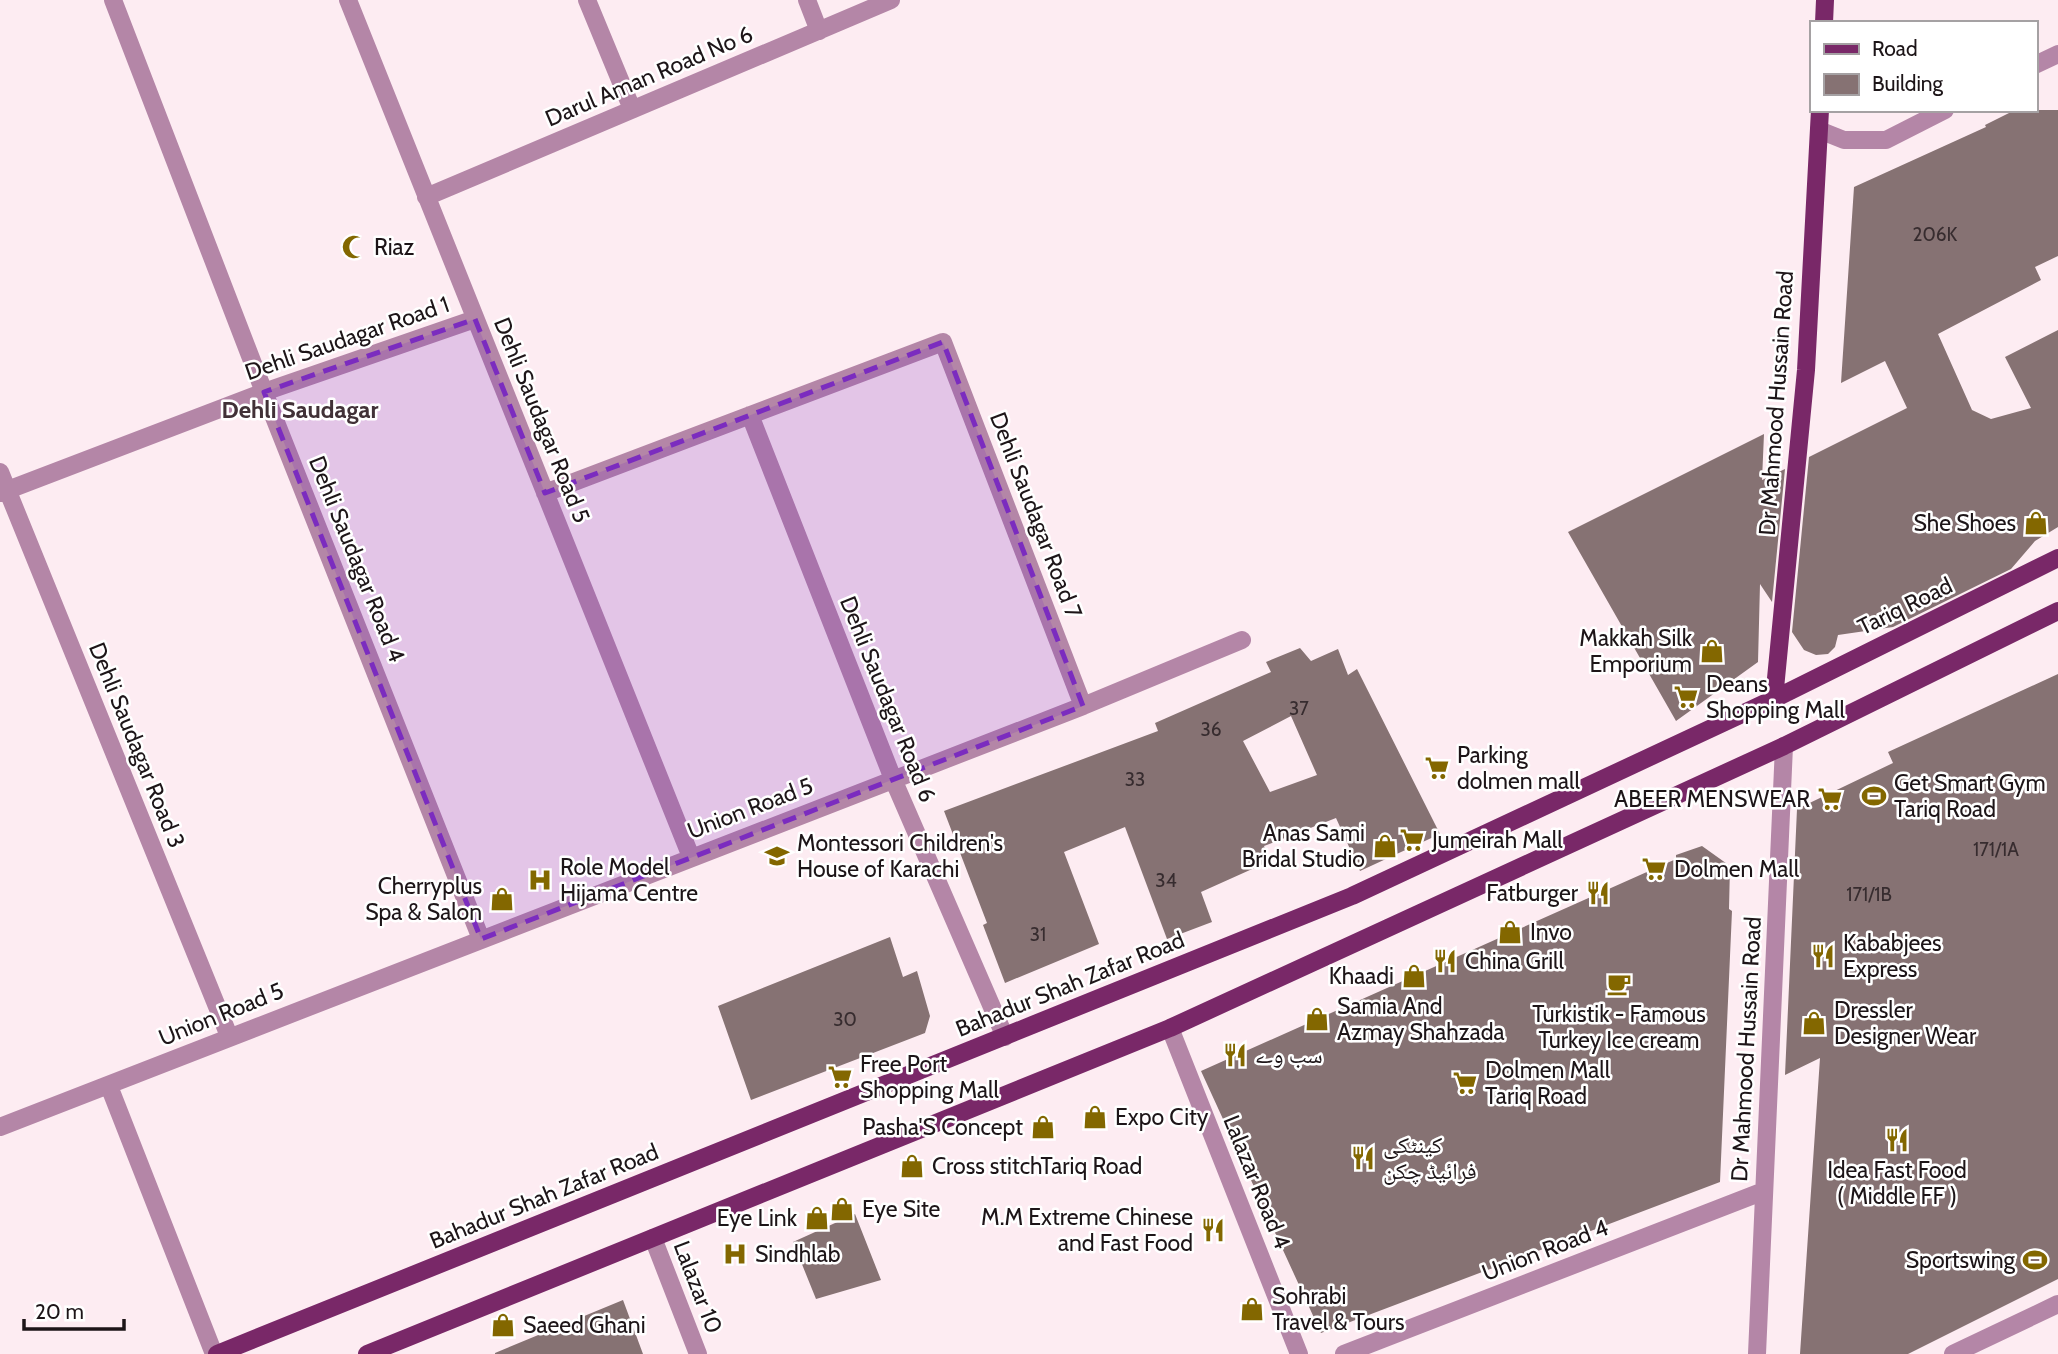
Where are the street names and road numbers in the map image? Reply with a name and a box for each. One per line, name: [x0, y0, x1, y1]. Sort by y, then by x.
street label: Darul Aman Road No 6: [541, 20, 757, 132]
street label: Dr Mahmood Hussain Road: [1753, 270, 1799, 536]
street label: Dehli Saudagar Road 1: [241, 290, 453, 386]
street label: Dehli Saudagar Road 5: [488, 313, 596, 527]
street label: Dehli Saudagar Road 7: [984, 408, 1088, 622]
street label: Dehli Saudagar Road 4: [303, 452, 411, 666]
street label: Tariq Road: [1853, 571, 1957, 641]
street label: Dehli Saudagar Road 6: [834, 592, 942, 806]
street label: Dehli Saudagar Road 3: [83, 638, 191, 852]
street label: Union Road 5: [683, 771, 817, 845]
street label: Dr Mahmood Hussain Road: [1725, 916, 1767, 1182]
street label: Bahadur Shah Zafar Road: [952, 925, 1188, 1043]
street label: Union Road 5: [154, 976, 288, 1052]
street label: Lalazar Road 4: [1217, 1111, 1297, 1253]
street label: Bahadur Shah Zafar Road: [426, 1137, 662, 1255]
street label: Union Road 4: [1478, 1213, 1612, 1287]
street label: Lalazar 10: [668, 1237, 728, 1337]

